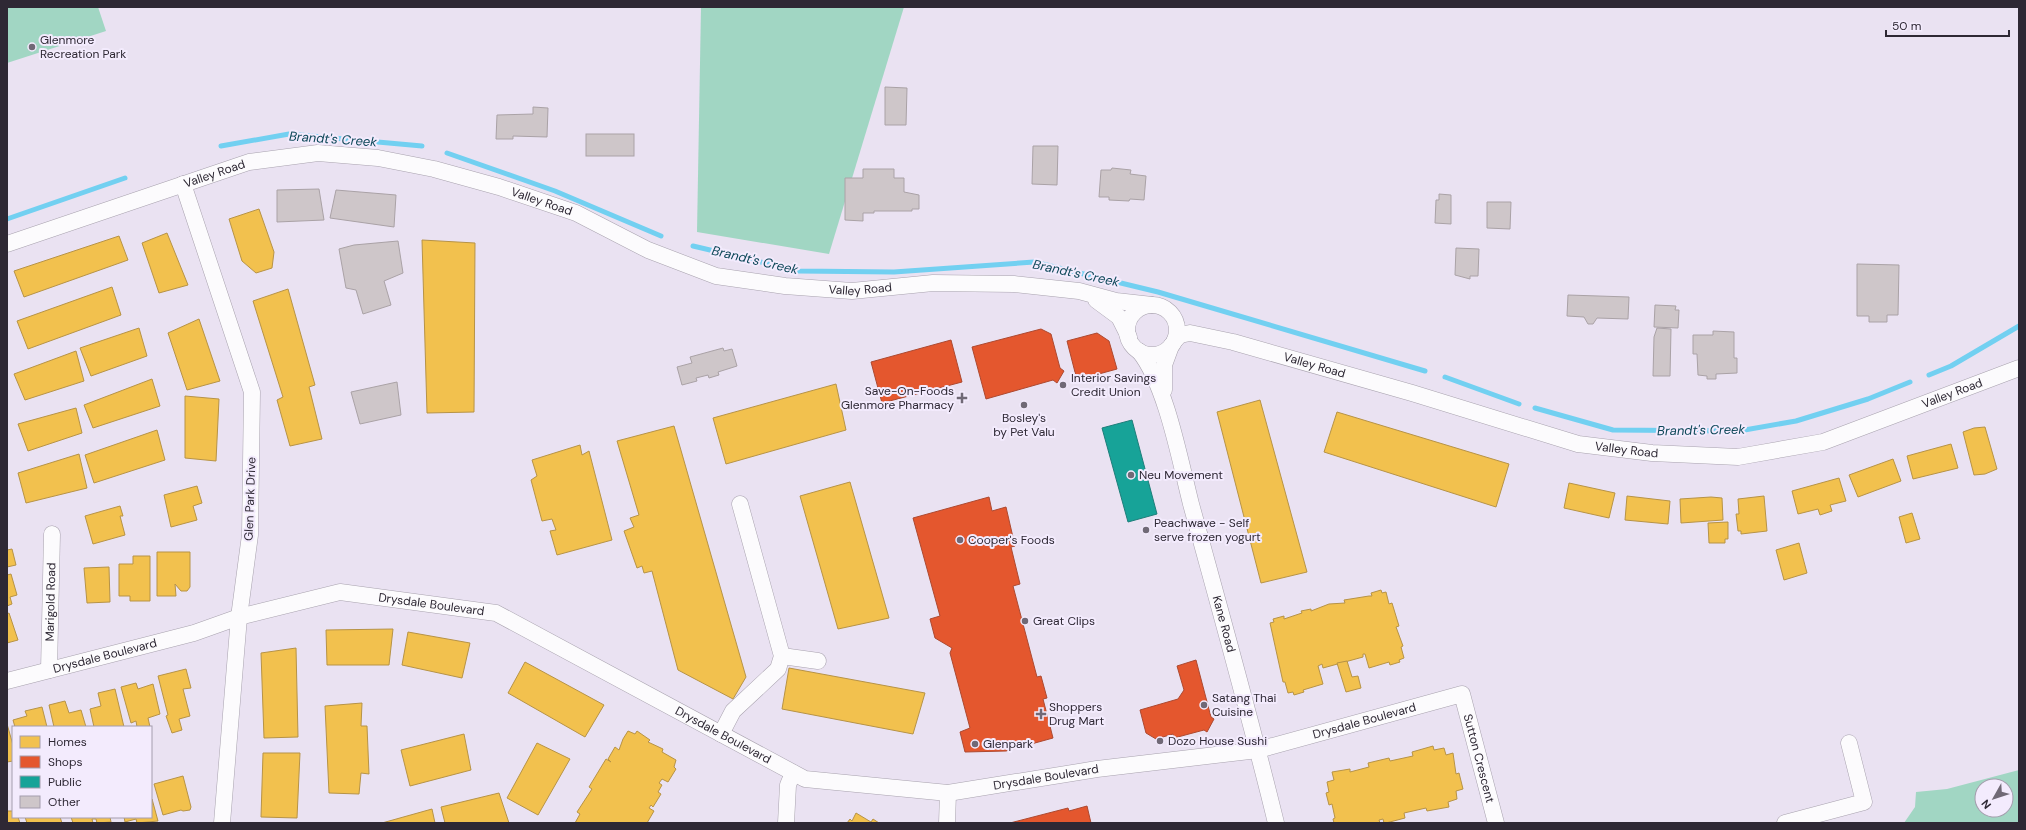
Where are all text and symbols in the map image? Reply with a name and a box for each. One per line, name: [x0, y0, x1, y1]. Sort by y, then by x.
scale bar: [1886, 12, 2009, 38]
text: 50 m: [1892, 18, 1921, 34]
place label: Glenmore Recreation Park: [40, 32, 126, 62]
marker: Glenmore Recreation Park: [27, 42, 37, 52]
water label: Brandt's Creek: [288, 127, 378, 151]
street label: Valley Road: [182, 156, 247, 192]
street label: Valley Road: [509, 184, 575, 219]
water label: Brandt's Creek: [710, 242, 800, 278]
water label: Brandt's Creek: [1031, 256, 1121, 291]
street label: Valley Road: [828, 279, 893, 299]
street label: Valley Road: [1282, 349, 1347, 382]
place label: Interior Savings Credit Union: [1071, 370, 1156, 400]
street label: Valley Road: [1920, 374, 1985, 412]
marker: Interior Savings Credit Union: [1058, 380, 1068, 390]
place label: Save-On-Foods Glenmore Pharmacy: [841, 383, 954, 413]
marker: Save-On-Foods Glenmore Pharmacy: [957, 393, 967, 403]
marker: Bosley's by Pet Valu: [1019, 400, 1029, 410]
place label: Bosley's by Pet Valu: [993, 410, 1055, 440]
water label: Brandt's Creek: [1657, 421, 1746, 439]
street label: Valley Road: [1594, 438, 1659, 461]
street label: Glen Park Drive: [241, 457, 259, 541]
place label: Neu Movement: [1139, 467, 1223, 483]
marker: Neu Movement: [1126, 470, 1136, 480]
place label: Peachwave - Self serve frozen yogurt: [1154, 515, 1261, 545]
marker: Peachwave - Self serve frozen yogurt: [1141, 525, 1151, 535]
place label: Cooper's Foods: [968, 532, 1055, 548]
marker: Cooper's Foods: [955, 535, 965, 545]
street label: Marigold Road: [42, 562, 59, 642]
street label: Drysdale Boulevard: [377, 589, 485, 619]
street label: Kane Road: [1209, 594, 1239, 654]
place label: Great Clips: [1033, 613, 1095, 629]
marker: Great Clips: [1020, 616, 1030, 626]
street label: Drysdale Boulevard: [51, 635, 158, 677]
place label: Satang Thai Cuisine: [1212, 690, 1276, 720]
place label: Shoppers Drug Mart: [1049, 699, 1105, 729]
street label: Drysdale Boulevard: [1311, 699, 1418, 743]
marker: Satang Thai Cuisine: [1199, 700, 1209, 710]
street label: Drysdale Boulevard: [672, 703, 774, 767]
marker: Shoppers Drug Mart: [1036, 709, 1046, 719]
street label: Sutton Crescent: [1460, 712, 1498, 805]
legend: [12, 726, 152, 818]
place label: Dozo House Sushi: [1168, 733, 1267, 749]
text: Homes: [48, 734, 87, 750]
place label: Glenpark: [983, 736, 1033, 752]
marker: Dozo House Sushi: [1155, 736, 1165, 746]
marker: Glenpark: [970, 739, 980, 749]
text: Shops: [48, 754, 83, 770]
street label: Drysdale Boulevard: [992, 761, 1100, 794]
text: Public: [48, 774, 82, 790]
north arrow: [1974, 778, 2014, 818]
text: Other: [48, 794, 81, 810]
text: N: [1978, 797, 1994, 812]

